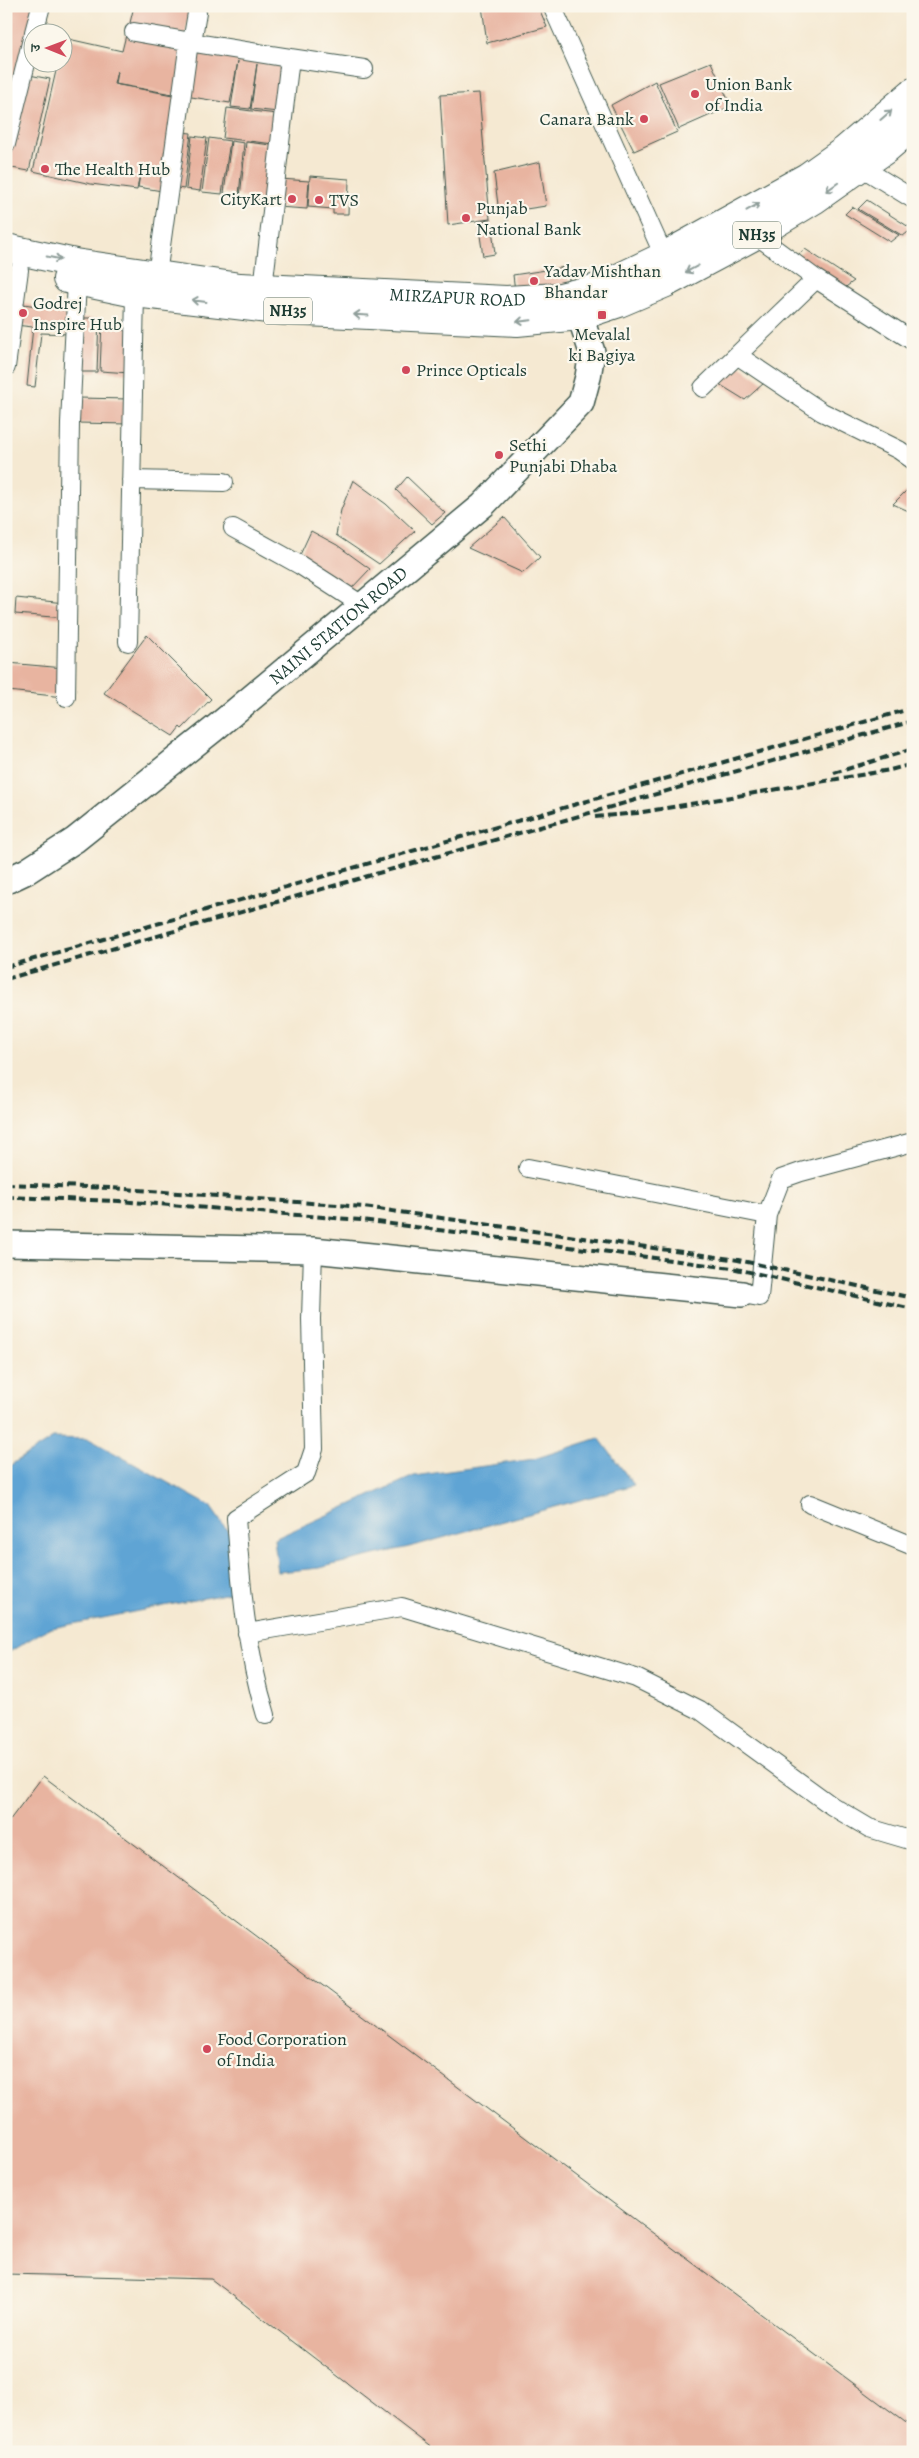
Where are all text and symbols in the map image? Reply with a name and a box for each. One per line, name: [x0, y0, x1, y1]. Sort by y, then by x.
north arrow: [22, 22, 72, 72]
text: उ: [26, 43, 45, 53]
place label: Union Bank of India: [705, 72, 792, 117]
marker: Union Bank of India: [689, 88, 701, 100]
place label: Canara Bank: [539, 107, 634, 131]
one-way arrow: [879, 110, 892, 121]
marker: Canara Bank: [638, 113, 650, 125]
place label: The Health Hub: [55, 157, 170, 181]
marker: The Health Hub: [39, 163, 51, 175]
one-way arrow: [826, 182, 840, 192]
place label: CityKart: [220, 187, 282, 211]
place label: TVS: [329, 188, 359, 212]
marker: CityKart: [286, 193, 298, 205]
marker: TVS: [313, 194, 325, 206]
place label: Punjab National Bank: [476, 196, 581, 241]
one-way arrow: [745, 202, 759, 212]
marker: Punjab National Bank: [460, 212, 472, 224]
road number: NH35: [733, 222, 781, 248]
one-way arrow: [46, 254, 62, 264]
place label: Yadav Mishthan Bhandar: [543, 259, 661, 304]
one-way arrow: [685, 264, 700, 274]
marker: Yadav Mishthan Bhandar: [528, 275, 540, 287]
street label: MIRZAPUR ROAD: [389, 282, 526, 312]
place label: Godrej Inspire Hub: [33, 291, 122, 336]
one-way arrow: [192, 296, 208, 306]
road number: NH35: [264, 298, 312, 324]
marker: Godrej Inspire Hub: [17, 307, 29, 319]
marker: Mevalal ki Bagiya: [596, 309, 608, 321]
one-way arrow: [354, 311, 370, 320]
one-way arrow: [516, 316, 532, 326]
place label: Mevalal ki Bagiya: [569, 322, 636, 367]
place label: Prince Opticals: [416, 358, 527, 382]
marker: Prince Opticals: [400, 364, 412, 376]
place label: Sethi Punjabi Dhaba: [509, 433, 618, 478]
marker: Sethi Punjabi Dhaba: [493, 449, 505, 461]
street label: NAINI STATION ROAD: [264, 561, 413, 690]
place label: Food Corporation of India: [217, 2027, 347, 2072]
marker: Food Corporation of India: [201, 2043, 213, 2055]

